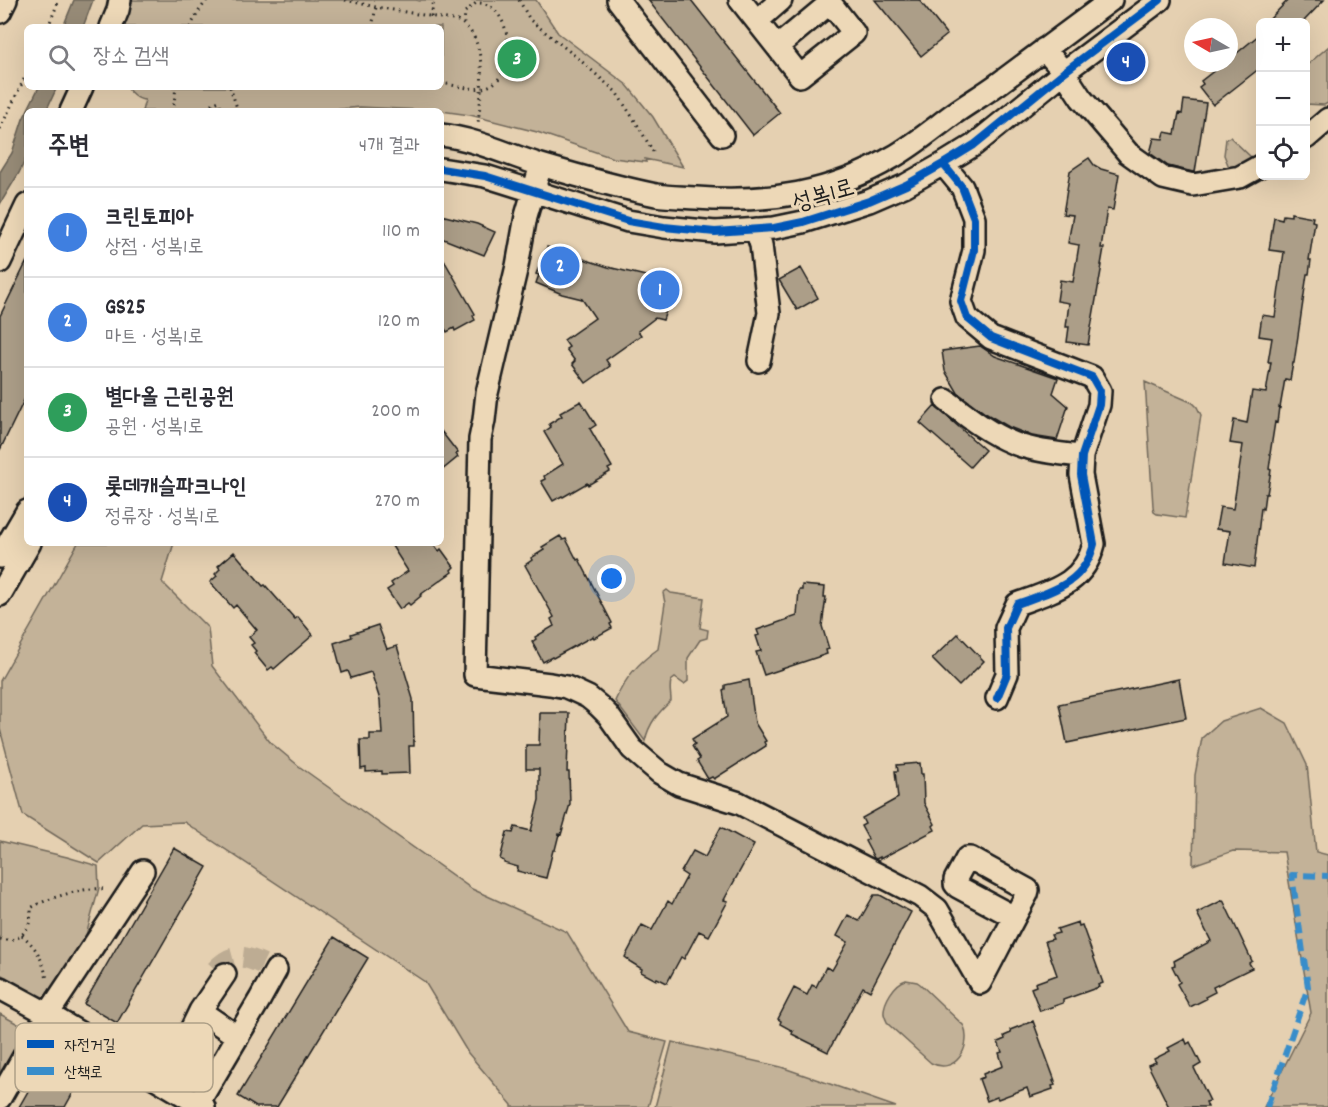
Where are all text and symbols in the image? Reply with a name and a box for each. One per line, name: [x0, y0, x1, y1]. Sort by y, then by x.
north arrow: [1184, 18, 1238, 72]
map controls: [1256, 18, 1310, 180]
button: +: [1256, 18, 1310, 72]
search box: [24, 24, 444, 90]
pin: 3: [498, 36, 536, 82]
pin: 4: [1106, 40, 1146, 84]
icon: search: [45, 41, 78, 74]
text: 장소 검색: [93, 42, 169, 73]
button: −: [1256, 72, 1310, 126]
button: locate: [1256, 126, 1310, 180]
text: 주변: [48, 129, 90, 166]
text: 4개 결과: [359, 133, 420, 161]
street label: 성복1로: [789, 172, 859, 222]
text: 크린토피아: [105, 203, 194, 234]
text: 1: [65, 218, 70, 246]
text: 110 m: [382, 218, 420, 246]
text: 상점 · 성복1로: [105, 234, 204, 262]
pin: 2: [540, 244, 580, 288]
pin: 1: [640, 268, 680, 312]
text: GS25: [105, 293, 146, 324]
text: 2: [63, 308, 72, 336]
text: 120 m: [378, 308, 420, 336]
text: 마트 · 성복1로: [105, 324, 204, 352]
text: 별다올 근린공원: [105, 383, 234, 414]
text: 3: [63, 398, 72, 426]
text: 200 m: [371, 398, 420, 426]
text: 공원 · 성복1로: [105, 414, 204, 442]
text: 롯데캐슬파크나인: [105, 473, 247, 504]
text: 4: [63, 488, 72, 516]
text: 270 m: [374, 488, 420, 516]
text: 정류장 · 성복1로: [105, 504, 220, 532]
your location: [597, 564, 626, 593]
legend: [15, 1023, 213, 1092]
text: 자전거길: [64, 1035, 116, 1058]
text: 산책로: [64, 1062, 103, 1085]

